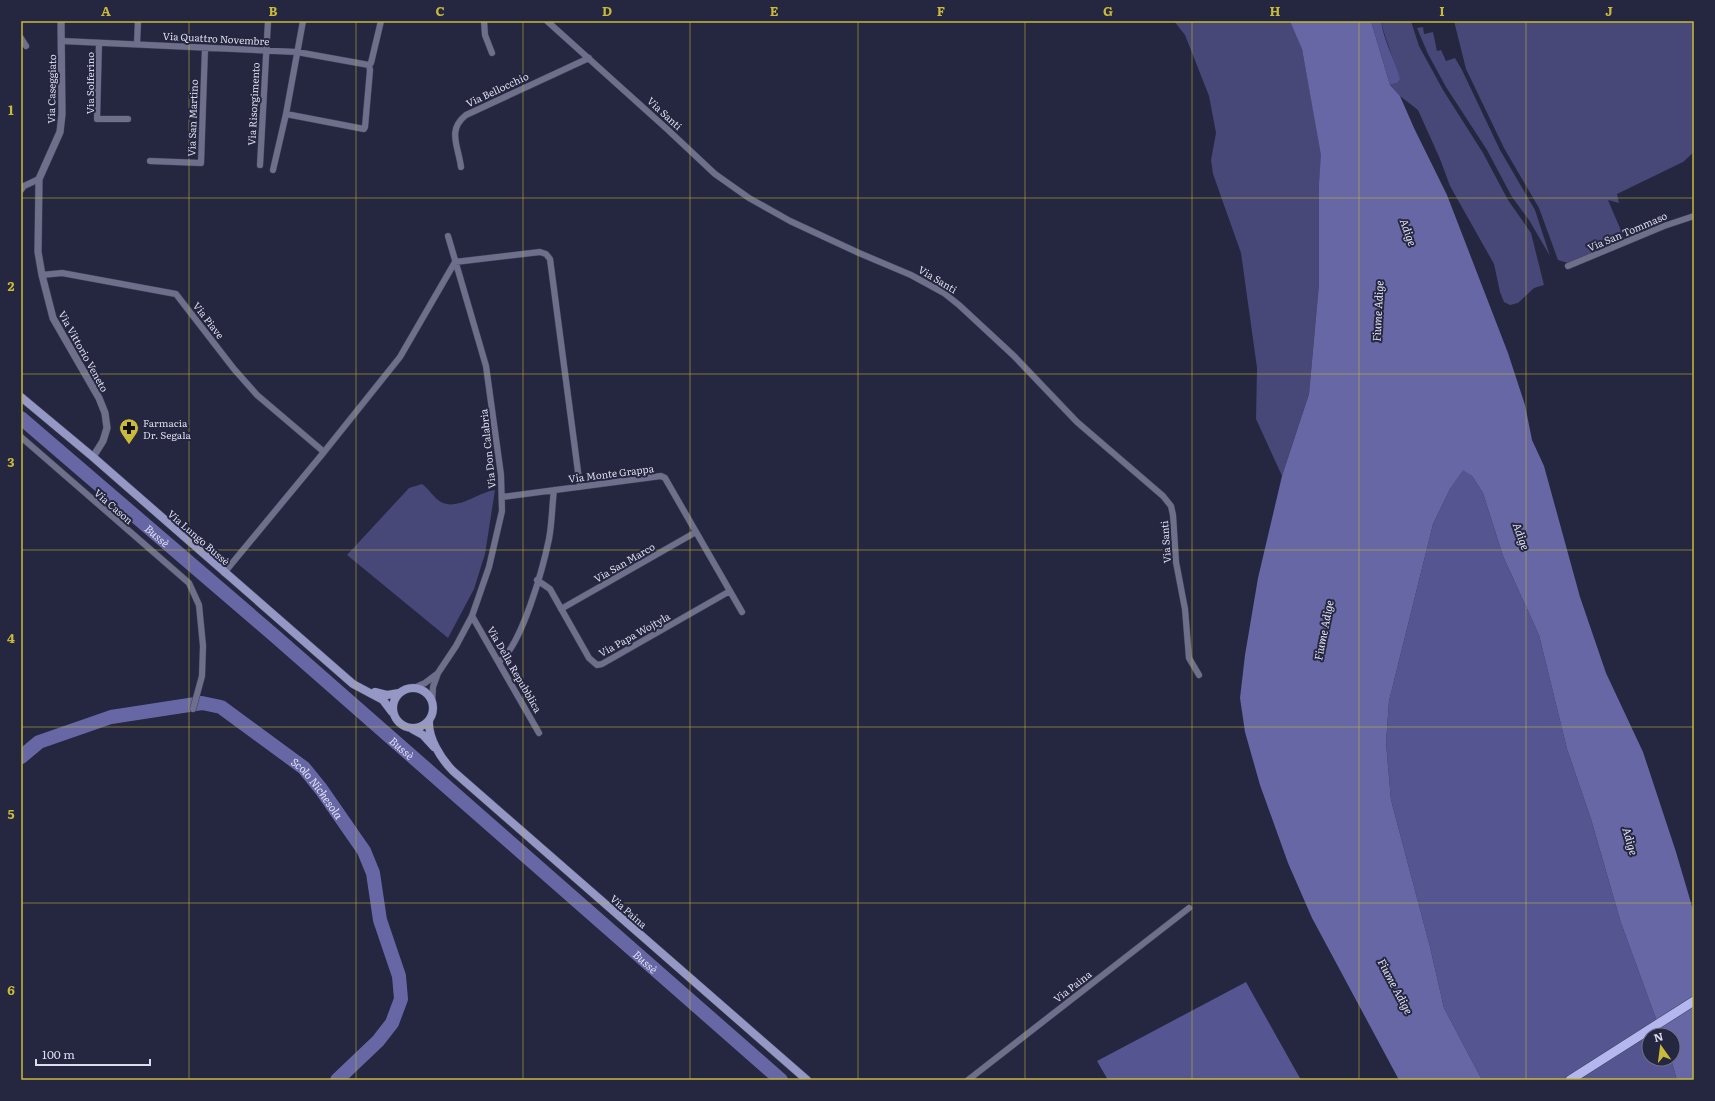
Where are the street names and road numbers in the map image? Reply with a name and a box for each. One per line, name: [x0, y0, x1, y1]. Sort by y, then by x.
street label: Via Quattro Novembre: [162, 28, 270, 48]
street label: Via Solferino: [82, 52, 97, 114]
street label: Via Caseggiato: [43, 54, 59, 124]
street label: Via Risorgimento: [243, 62, 263, 146]
street label: Via Bellocchio: [463, 68, 531, 110]
street label: Via San Martino: [183, 79, 201, 157]
street label: Via Santi: [644, 93, 686, 134]
street label: Via San Tommaso: [1585, 207, 1669, 255]
street label: Via Santi: [916, 262, 961, 297]
street label: Via Piave: [190, 298, 228, 342]
street label: Via Vittorio Veneto: [55, 308, 113, 394]
street label: Via Don Calabria: [475, 408, 499, 490]
street label: Via Monte Grappa: [567, 460, 655, 486]
street label: Via Cason: [91, 485, 137, 527]
street label: Via Lungo Bussè: [165, 506, 233, 568]
street label: Via Santi: [1156, 519, 1174, 564]
street label: Via San Marco: [591, 538, 657, 586]
street label: Via Papa Wojtyla: [595, 608, 673, 660]
street label: Via Della Repubblica: [484, 623, 546, 716]
street label: Via Paina: [607, 891, 651, 932]
street label: Via Paina: [1050, 966, 1095, 1006]

